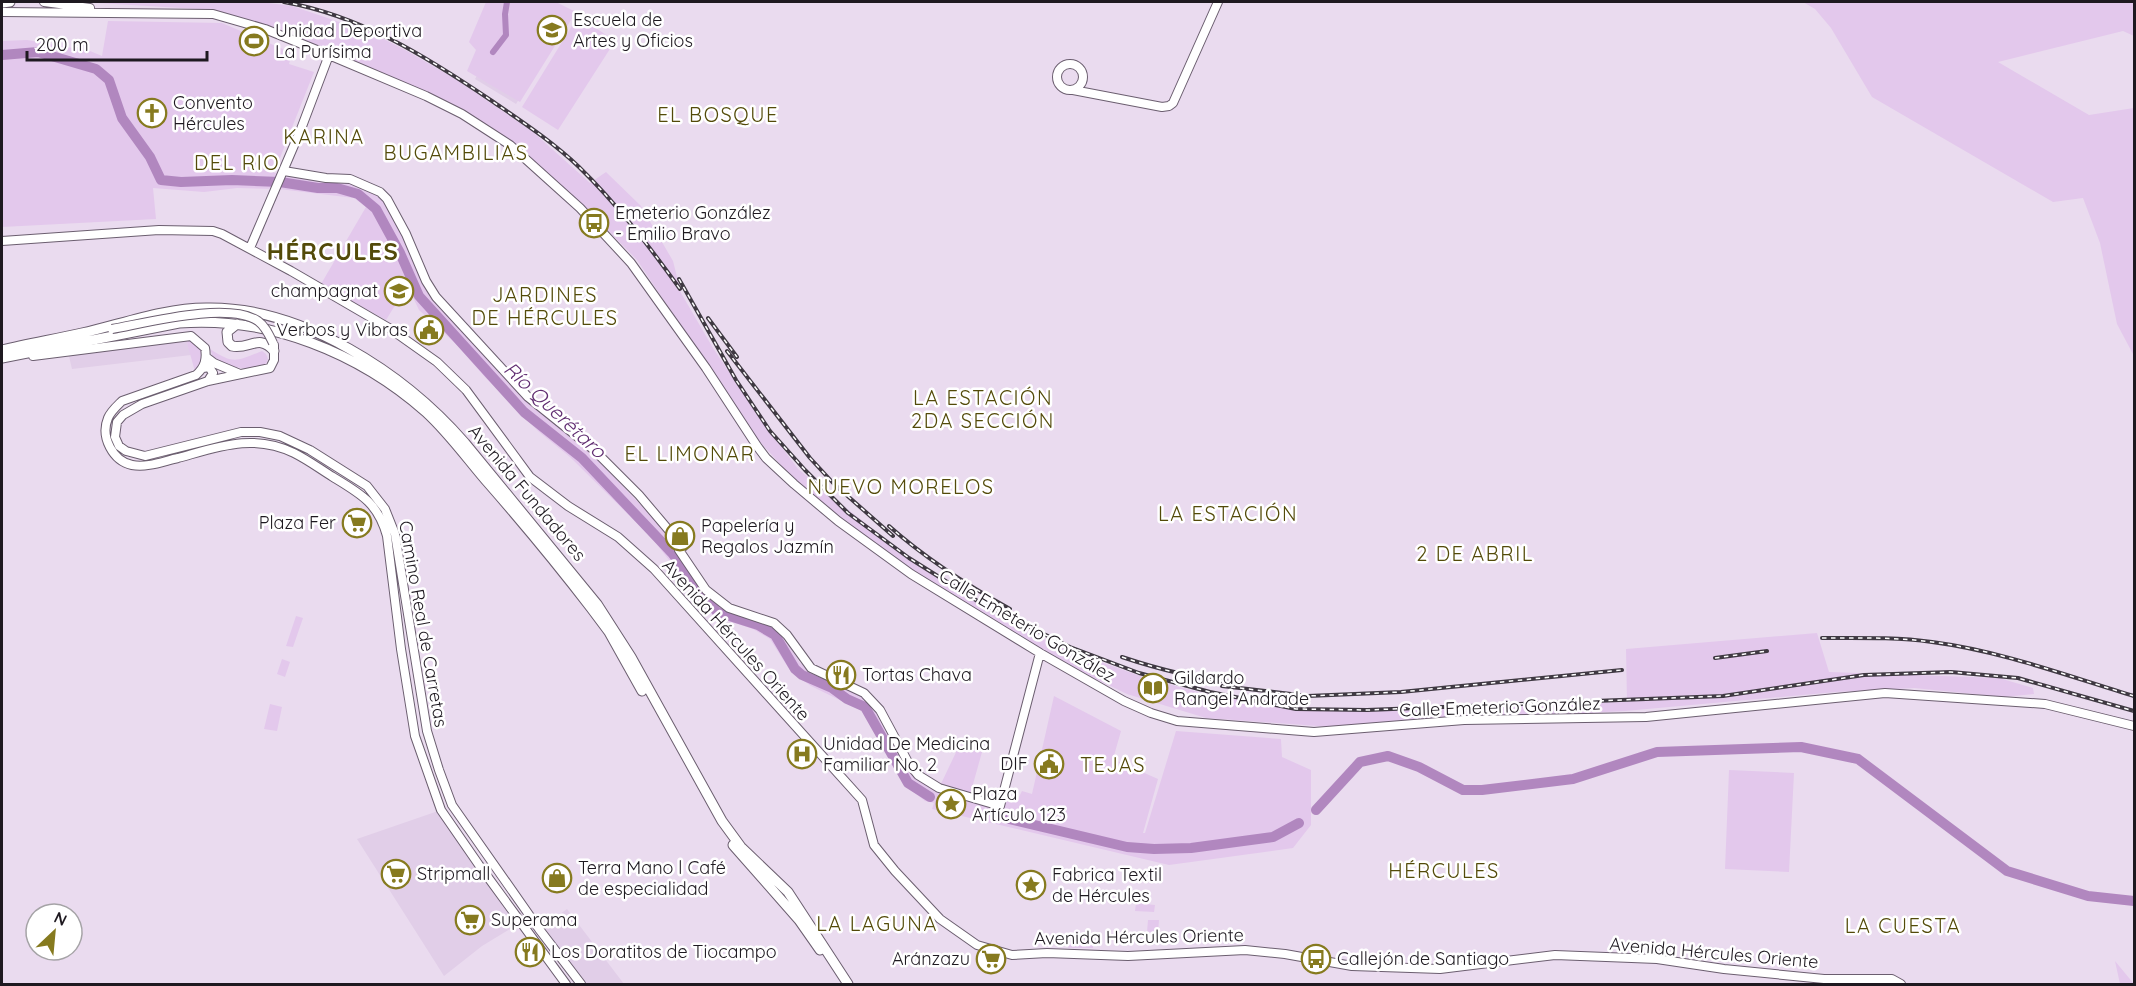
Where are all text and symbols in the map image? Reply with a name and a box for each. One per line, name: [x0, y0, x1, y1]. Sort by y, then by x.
place label: Escuela de Artes y Oficios: [573, 8, 693, 52]
school or university icon: Escuela de Artes y Oficios: [536, 14, 568, 46]
place label: Unidad Deportiva La Purísima: [275, 19, 422, 63]
scale bar: [27, 24, 207, 62]
sports icon: Unidad Deportiva La Purísima: [238, 25, 270, 57]
text: 200 m: [36, 33, 89, 56]
place label: Convento Hércules: [173, 91, 253, 135]
church icon: Convento Hércules: [136, 97, 168, 129]
district label: EL BOSQUE: [657, 102, 779, 127]
district label: KARINA: [283, 124, 365, 149]
district label: BUGAMBILIAS: [384, 140, 529, 165]
district label: DEL RIO: [194, 150, 280, 175]
place label: Emeterio González - Emilio Bravo: [615, 201, 771, 245]
bus stop icon: Emeterio González - Emilio Bravo: [578, 207, 610, 239]
district label: HÉRCULES: [267, 236, 399, 266]
school or university icon: champagnat: [383, 275, 415, 307]
place label: champagnat: [271, 279, 378, 302]
district label: JARDINES DE HÉRCULES: [471, 282, 619, 330]
public building icon: Verbos y Vibras: [413, 314, 445, 346]
place label: Verbos y Vibras: [276, 318, 408, 341]
water label: Río Querétaro: [499, 356, 612, 464]
district label: LA ESTACIÓN 2DA SECCIÓN: [911, 385, 1055, 433]
street label: Avenida Fundadores: [464, 420, 591, 566]
district label: EL LIMONAR: [625, 441, 755, 466]
district label: NUEVO MORELOS: [807, 474, 995, 499]
district label: LA ESTACIÓN: [1158, 501, 1298, 526]
supermarket icon: Plaza Fer: [341, 507, 373, 539]
place label: Plaza Fer: [259, 511, 336, 534]
place label: Papelería y Regalos Jazmín: [701, 514, 834, 558]
street label: Camino Real de Carretas: [394, 519, 453, 729]
shop icon: Papelería y Regalos Jazmín: [664, 520, 696, 552]
district label: 2 DE ABRIL: [1416, 541, 1534, 566]
street label: Avenida Hércules Oriente: [658, 554, 815, 725]
street label: Calle Emeterio González: [935, 564, 1120, 687]
restaurant icon: Tortas Chava: [825, 659, 857, 691]
place label: Tortas Chava: [862, 663, 972, 686]
place label: Gildardo Rangel Andrade: [1174, 666, 1309, 710]
library icon: Gildardo Rangel Andrade: [1137, 672, 1169, 704]
street label: Calle Emeterio González: [1399, 691, 1601, 722]
place label: Unidad De Medicina Familiar No. 2: [823, 732, 990, 776]
hospital icon: Unidad De Medicina Familiar No. 2: [786, 738, 818, 770]
public building icon: DIF: [1033, 748, 1065, 780]
place label: DIF: [1000, 752, 1028, 775]
district label: TEJAS: [1080, 752, 1146, 777]
place label: Plaza Artículo 123: [972, 782, 1066, 826]
place icon: Plaza Artículo 123: [935, 788, 967, 820]
place label: Terra Mano l Café de especialidad: [578, 856, 726, 900]
supermarket icon: Stripmall: [380, 858, 412, 890]
district label: HÉRCULES: [1388, 858, 1500, 883]
place label: Stripmall: [417, 862, 491, 885]
shop icon: Terra Mano l Café de especialidad: [541, 862, 573, 894]
place label: Fabrica Textil de Hércules: [1052, 863, 1162, 907]
place icon: Fabrica Textil de Hércules: [1015, 869, 1047, 901]
north arrow: [24, 902, 84, 962]
supermarket icon: Superama: [454, 904, 486, 936]
text: N: [51, 907, 70, 930]
place label: Superama: [491, 908, 577, 931]
district label: LA LAGUNA: [816, 911, 938, 936]
district label: LA CUESTA: [1845, 913, 1961, 938]
street label: Avenida Hércules Oriente: [1034, 923, 1244, 950]
street label: Avenida Hércules Oriente: [1609, 932, 1820, 973]
restaurant icon: Los Doratitos de Tiocampo: [514, 936, 546, 968]
place label: Los Doratitos de Tiocampo: [551, 940, 777, 963]
supermarket icon: Aránzazu: [975, 943, 1007, 975]
bus stop icon: Callejón de Santiago: [1300, 943, 1332, 975]
place label: Aránzazu: [892, 947, 970, 970]
place label: Callejón de Santiago: [1337, 947, 1509, 970]

